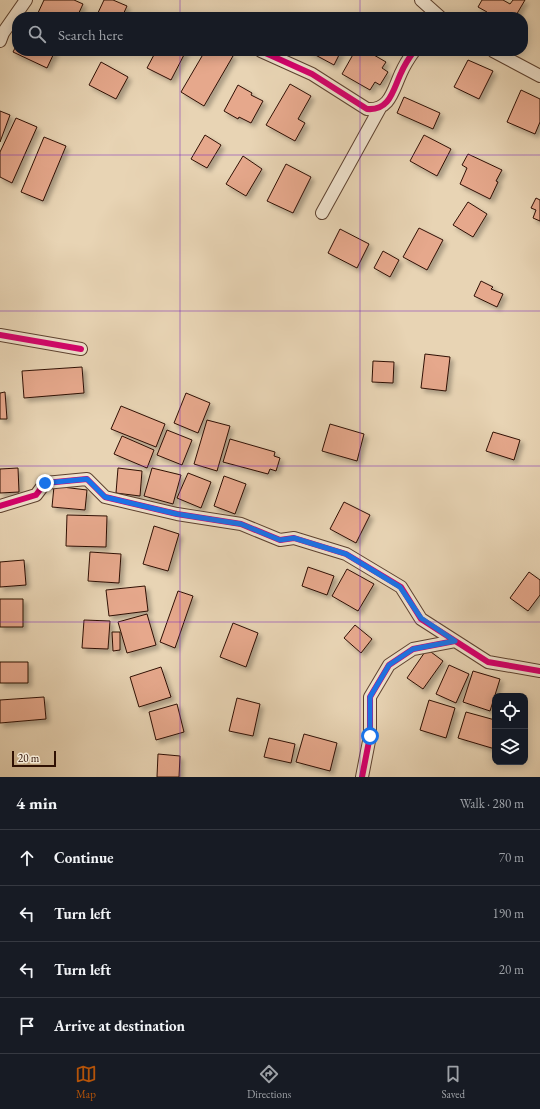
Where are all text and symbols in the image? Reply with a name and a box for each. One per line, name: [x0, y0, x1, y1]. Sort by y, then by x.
search box: [12, 12, 528, 56]
icon: search: [26, 23, 48, 45]
text: Search here: [58, 25, 123, 44]
route end: [36, 474, 54, 492]
map controls: [492, 693, 528, 765]
button: locate: [492, 693, 528, 729]
route start: [361, 727, 379, 745]
button: layers: [492, 729, 528, 765]
scale bar: [12, 749, 56, 768]
text: 20 m: [18, 751, 39, 765]
text: 4 min: [16, 792, 57, 814]
text: Walk · 280 m: [460, 795, 524, 812]
icon: ahead: [16, 847, 38, 869]
text: Continue: [54, 848, 114, 867]
text: 70 m: [499, 849, 524, 866]
icon: left: [16, 903, 38, 925]
text: Turn left: [54, 904, 111, 923]
text: 190 m: [493, 905, 524, 922]
icon: left: [16, 959, 38, 981]
text: Turn left: [54, 960, 111, 979]
text: 20 m: [499, 961, 524, 978]
icon: arrive: [16, 1015, 38, 1037]
text: Arrive at destination: [54, 1016, 185, 1035]
tab: Map: [75, 1063, 97, 1101]
tab: Directions: [247, 1063, 291, 1101]
tab: Saved: [441, 1063, 465, 1101]

